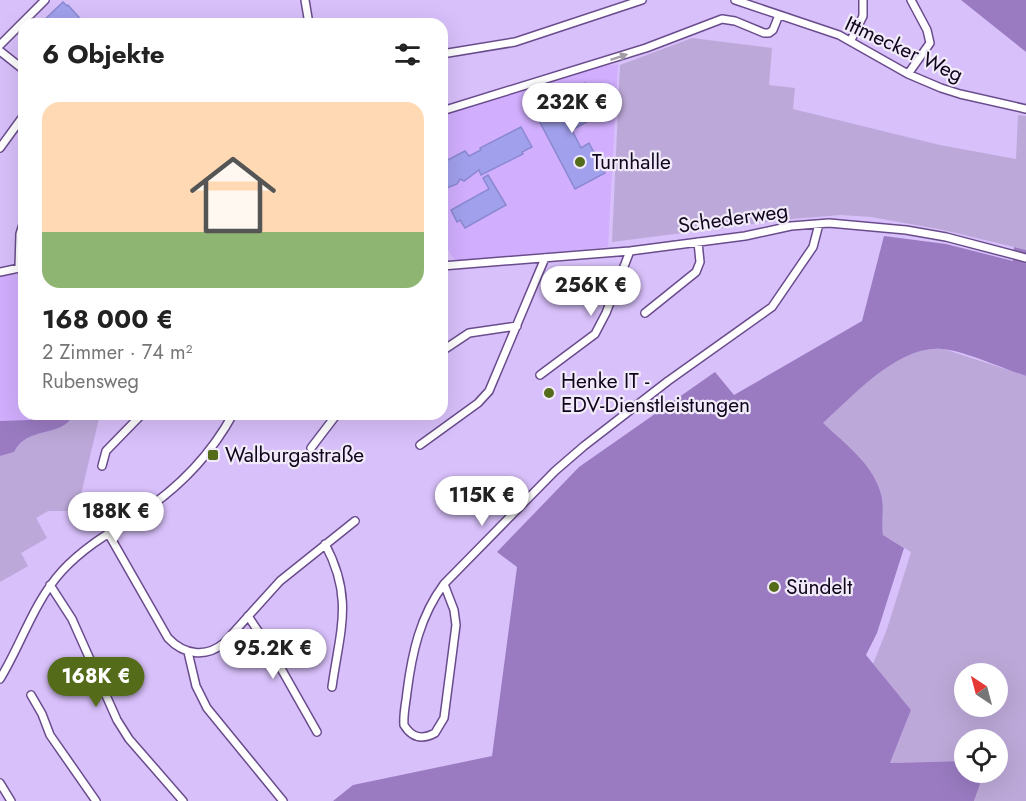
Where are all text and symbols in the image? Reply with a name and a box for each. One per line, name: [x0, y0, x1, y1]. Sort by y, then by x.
street label: Ittmecker Weg: [840, 8, 968, 90]
text: 6 Objekte: [42, 35, 165, 73]
icon: filters: [391, 38, 424, 71]
one-way arrow: [610, 52, 628, 61]
pin: 232K €: [523, 83, 621, 134]
text: 232K €: [536, 88, 608, 117]
icon: home: [179, 141, 287, 249]
place label: Turnhalle: [592, 147, 671, 177]
marker: Turnhalle: [573, 155, 587, 169]
street label: Schederweg: [676, 195, 790, 241]
pin: 256K €: [542, 266, 640, 317]
text: 256K €: [555, 271, 627, 300]
text: 168 000 €: [42, 300, 173, 338]
text: 2 Zimmer · 74 m²: [42, 338, 193, 367]
place label: Henke IT - EDV-Dienstleistungen: [561, 366, 750, 420]
text: Rubensweg: [42, 367, 139, 396]
marker: Henke IT - EDV-Dienstleistungen: [542, 386, 556, 400]
place label: Walburgastraße: [225, 440, 364, 470]
marker: Walburgastraße: [206, 448, 220, 462]
pin: 115K €: [433, 476, 531, 527]
text: 115K €: [449, 481, 515, 510]
pin: 188K €: [67, 492, 165, 543]
text: 188K €: [82, 497, 150, 526]
place label: Sündelt: [786, 572, 852, 602]
marker: Sündelt: [767, 580, 781, 594]
pin: 95.2K €: [218, 629, 328, 680]
text: 95.2K €: [234, 634, 312, 663]
pin: 168K €: [47, 657, 145, 708]
text: 168K €: [61, 662, 131, 691]
north arrow: [954, 663, 1008, 717]
map controls: [954, 663, 1008, 783]
button: locate: [954, 729, 1008, 783]

